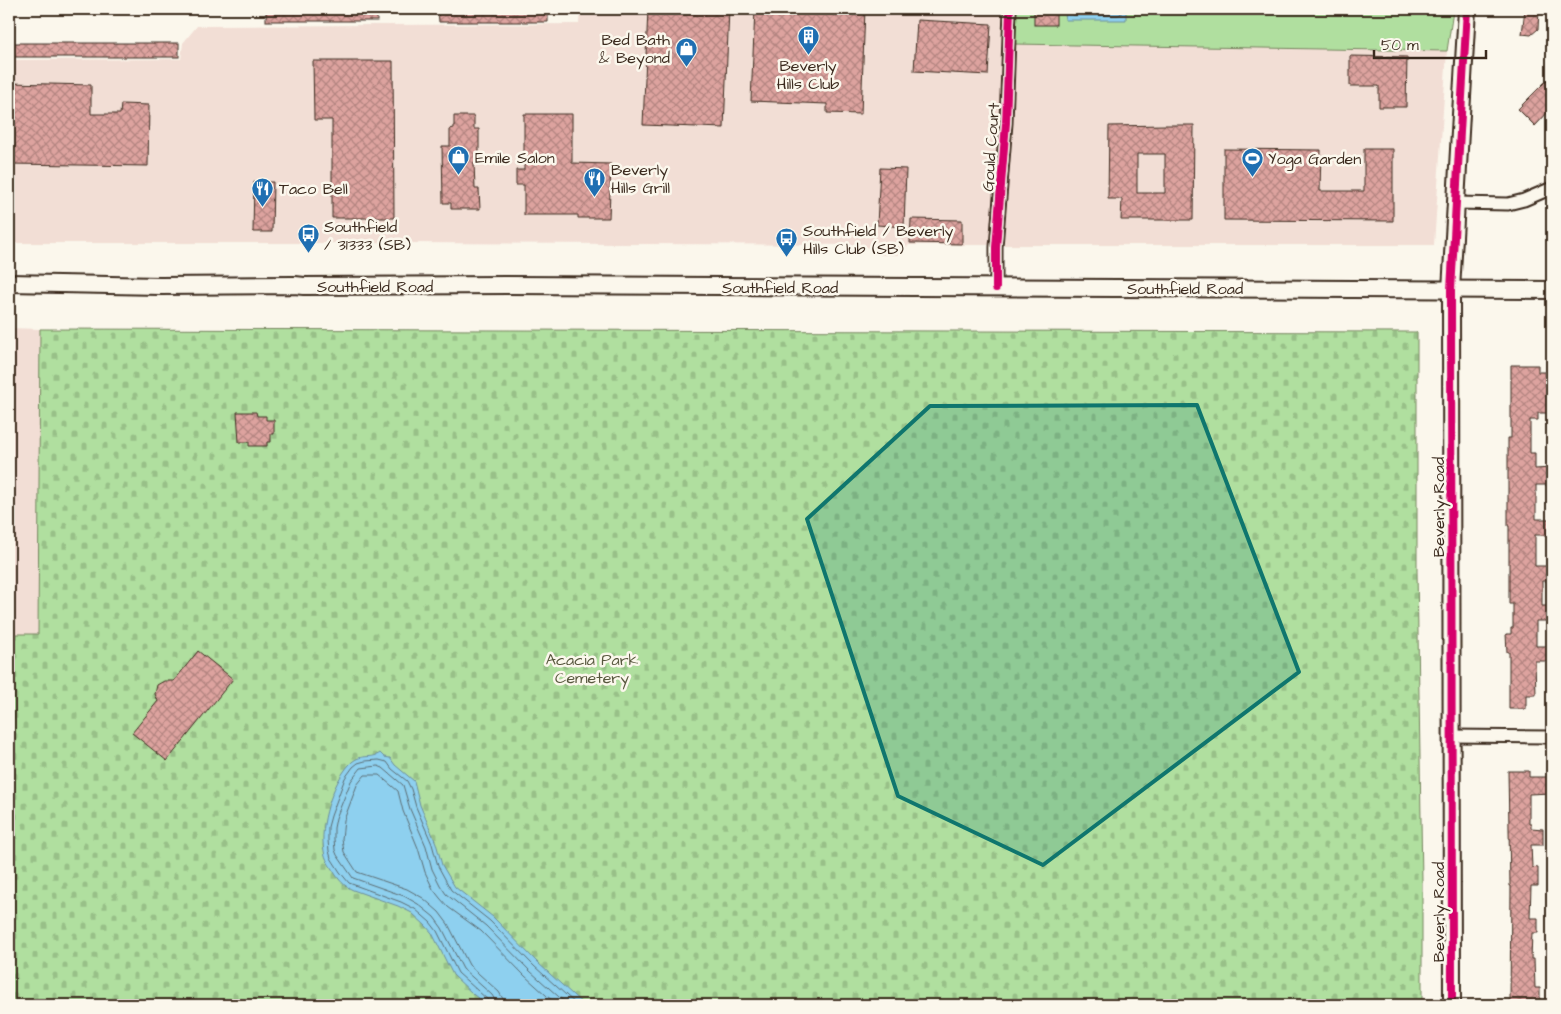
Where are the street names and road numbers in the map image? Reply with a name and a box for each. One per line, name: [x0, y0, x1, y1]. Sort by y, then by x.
street label: Gould Court: [977, 101, 1005, 192]
street label: Southfield Road: [317, 276, 433, 298]
street label: Southfield Road: [722, 277, 838, 299]
street label: Southfield Road: [1127, 278, 1243, 300]
street label: Beverly Road: [1428, 457, 1451, 557]
street label: Beverly Road: [1428, 862, 1451, 962]

